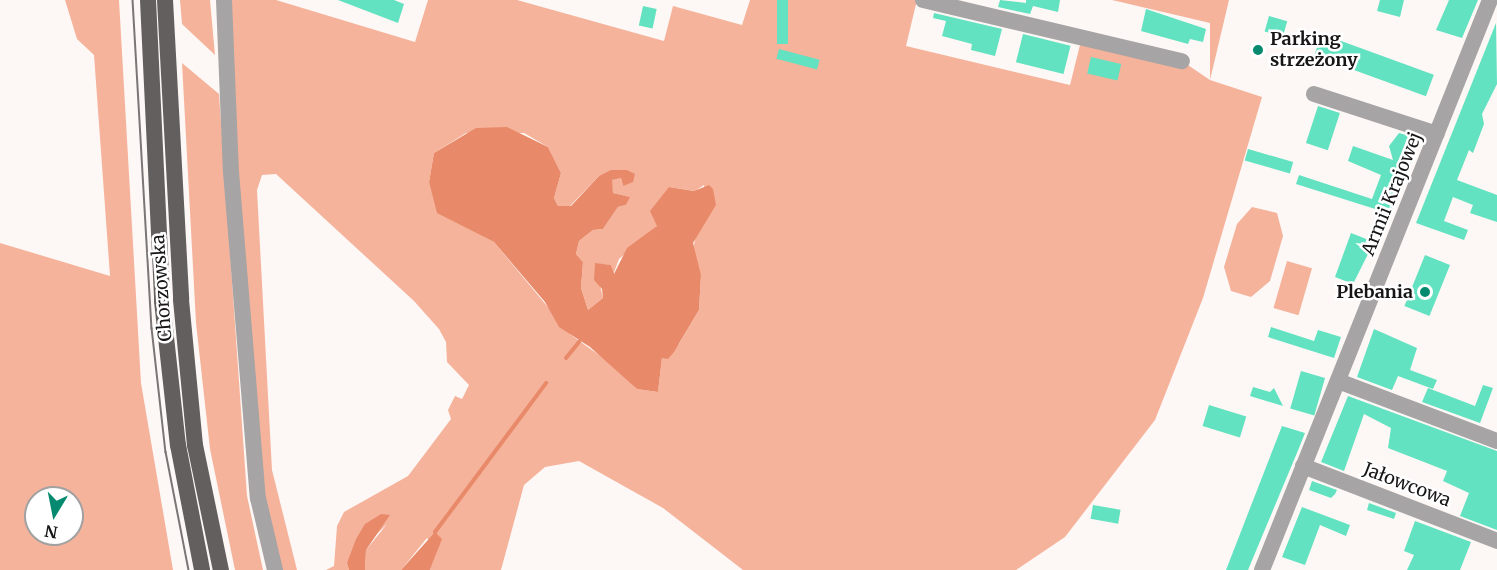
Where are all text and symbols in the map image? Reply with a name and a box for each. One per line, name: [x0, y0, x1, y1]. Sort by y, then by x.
place label: Parking strzeżony: [1270, 29, 1358, 72]
marker: Parking strzeżony: [1251, 43, 1265, 57]
street label: Armii Krajowej: [1357, 129, 1427, 259]
street label: Chorzowska: [147, 234, 177, 342]
place label: Plebania: [1336, 281, 1413, 303]
marker: Plebania: [1418, 285, 1432, 299]
street label: Jałowcowa: [1360, 458, 1454, 512]
north arrow: [24, 486, 84, 546]
text: N: [43, 521, 59, 543]

